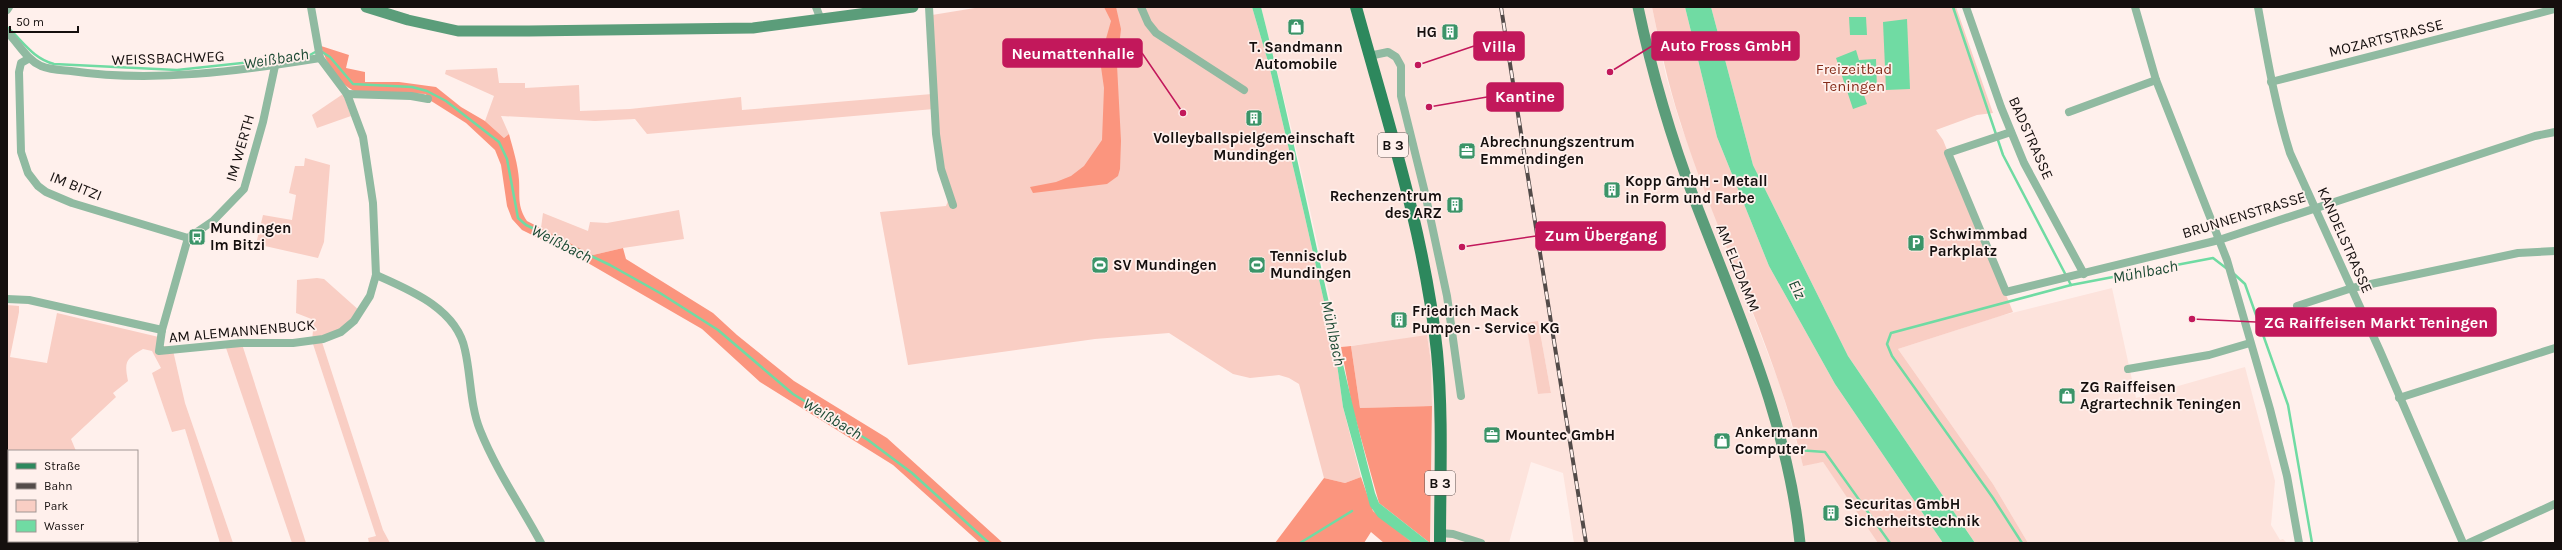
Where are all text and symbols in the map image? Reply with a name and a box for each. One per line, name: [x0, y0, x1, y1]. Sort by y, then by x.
scale bar: [10, 8, 78, 34]
text: 50 m: [16, 15, 44, 29]
street label: MOZARTSTRASSE: [2327, 15, 2445, 61]
shop icon: T. Sandmann Automobile: [1286, 17, 1306, 37]
building icon: HG: [1440, 22, 1460, 42]
place label: HG: [1416, 23, 1437, 41]
callout: Villa: [1474, 32, 1524, 60]
callout: Auto Fross GmbH: [1652, 32, 1799, 60]
text: Auto Fross GmbH: [1660, 36, 1792, 55]
text: Villa: [1482, 37, 1516, 56]
place label: T. Sandmann Automobile: [1249, 38, 1343, 73]
callout: Neumattenhalle: [1003, 39, 1142, 67]
water label: Weißbach: [242, 44, 310, 73]
text: Neumattenhalle: [1011, 44, 1135, 63]
street label: WEISSBACHWEG: [111, 47, 225, 69]
park label: Freizeitbad Teningen: [1816, 60, 1892, 95]
callout: Kantine: [1487, 83, 1563, 111]
text: Kantine: [1495, 87, 1555, 106]
street label: BADSTRASSE: [2005, 94, 2057, 182]
building icon: Volleyballspielgemeinschaft Mundingen: [1244, 108, 1264, 128]
street label: IM WERTH: [222, 112, 258, 184]
place label: Volleyballspielgemeinschaft Mundingen: [1153, 129, 1355, 164]
road number: B 3: [1378, 133, 1408, 157]
place label: Abrechnungszentrum Emmendingen: [1480, 133, 1635, 168]
office icon: Abrechnungszentrum Emmendingen: [1457, 141, 1477, 161]
street label: IM BITZI: [47, 167, 105, 205]
place label: Kopp GmbH - Metall in Form und Farbe: [1625, 172, 1768, 207]
building icon: Kopp GmbH - Metall in Form und Farbe: [1602, 180, 1622, 200]
street label: KANDELSTRASSE: [2314, 184, 2376, 296]
place label: Rechenzentrum des ARZ: [1330, 187, 1442, 222]
street label: BRUNNENSTRASSE: [2180, 188, 2308, 242]
building icon: Rechenzentrum des ARZ: [1445, 195, 1465, 215]
place label: Mundingen Im Bitzi: [210, 219, 291, 254]
water label: Weißbach: [528, 220, 595, 267]
street label: AM ELZDAMM: [1712, 221, 1764, 315]
callout: Zum Übergang: [1536, 222, 1665, 250]
place label: Schwimmbad Parkplatz: [1929, 225, 2028, 260]
text: Zum Übergang: [1545, 226, 1657, 245]
bus stop icon: Mundingen Im Bitzi: [187, 227, 207, 247]
parking icon: Schwimmbad Parkplatz: [1906, 233, 1926, 253]
place label: Tennisclub Mundingen: [1270, 247, 1351, 282]
sports icon: SV Mundingen: [1090, 255, 1110, 275]
sports icon: Tennisclub Mundingen: [1247, 255, 1267, 275]
place label: SV Mundingen: [1113, 256, 1217, 274]
water label: Mühlbach: [2111, 256, 2179, 287]
water label: Elz: [1785, 276, 1810, 302]
water label: Mühlbach: [1317, 299, 1350, 367]
place label: Friedrich Mack Pumpen - Service KG: [1412, 302, 1560, 337]
callout: ZG Raiffeisen Markt Teningen: [2256, 308, 2496, 336]
building icon: Friedrich Mack Pumpen - Service KG: [1389, 310, 1409, 330]
text: ZG Raiffeisen Markt Teningen: [2264, 313, 2488, 332]
street label: AM ALEMANNENBUCK: [168, 316, 316, 346]
place label: ZG Raiffeisen Agrartechnik Teningen: [2080, 378, 2241, 413]
shop icon: ZG Raiffeisen Agrartechnik Teningen: [2057, 386, 2077, 406]
water label: Weißbach: [800, 393, 866, 443]
place label: Ankermann Computer: [1735, 423, 1818, 458]
office icon: Mountec GmbH: [1482, 425, 1502, 445]
place label: Mountec GmbH: [1505, 426, 1615, 444]
shop icon: Ankermann Computer: [1712, 431, 1732, 451]
legend: [8, 450, 138, 542]
text: Straße: [44, 459, 80, 473]
road number: B 3: [1425, 471, 1455, 495]
text: Bahn: [44, 479, 73, 493]
place label: Securitas GmbH Sicherheitstechnik: [1844, 495, 1980, 530]
text: Park: [44, 499, 69, 513]
building icon: Securitas GmbH Sicherheitstechnik: [1821, 503, 1841, 523]
text: Wasser: [44, 519, 85, 533]

